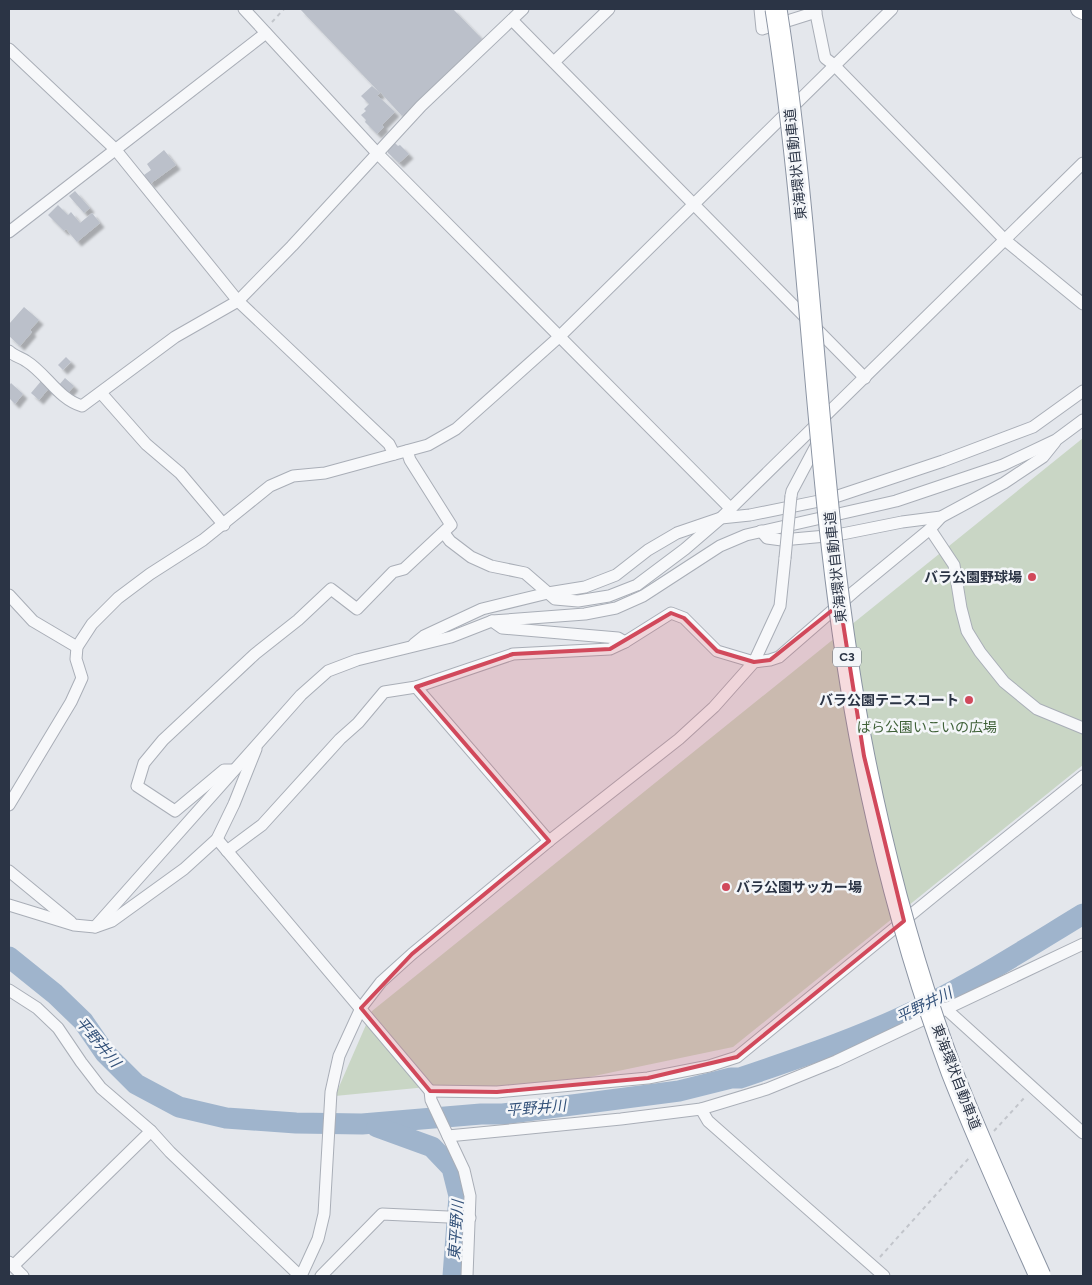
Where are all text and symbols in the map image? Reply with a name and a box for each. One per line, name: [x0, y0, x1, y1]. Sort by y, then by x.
street label: 東海環状自動車道: [782, 107, 810, 221]
street label: 東海環状自動車道: [822, 510, 850, 624]
place label: バラ公園野球場: [924, 569, 1022, 586]
marker: バラ公園野球場: [1026, 571, 1038, 583]
road number: C3: [833, 648, 861, 666]
place label: バラ公園テニスコート: [819, 692, 959, 709]
marker: バラ公園テニスコート: [963, 694, 975, 706]
park label: ばら公園いこいの広場: [857, 719, 997, 736]
place label: バラ公園サッカー場: [736, 879, 862, 896]
marker: バラ公園サッカー場: [720, 881, 732, 893]
water label: 平野井川: [893, 983, 957, 1026]
water label: 平野井川: [72, 1013, 125, 1072]
street label: 東海環状自動車道: [928, 1022, 984, 1132]
water label: 平野井川: [505, 1096, 569, 1120]
water label: 東平野川: [445, 1197, 467, 1261]

